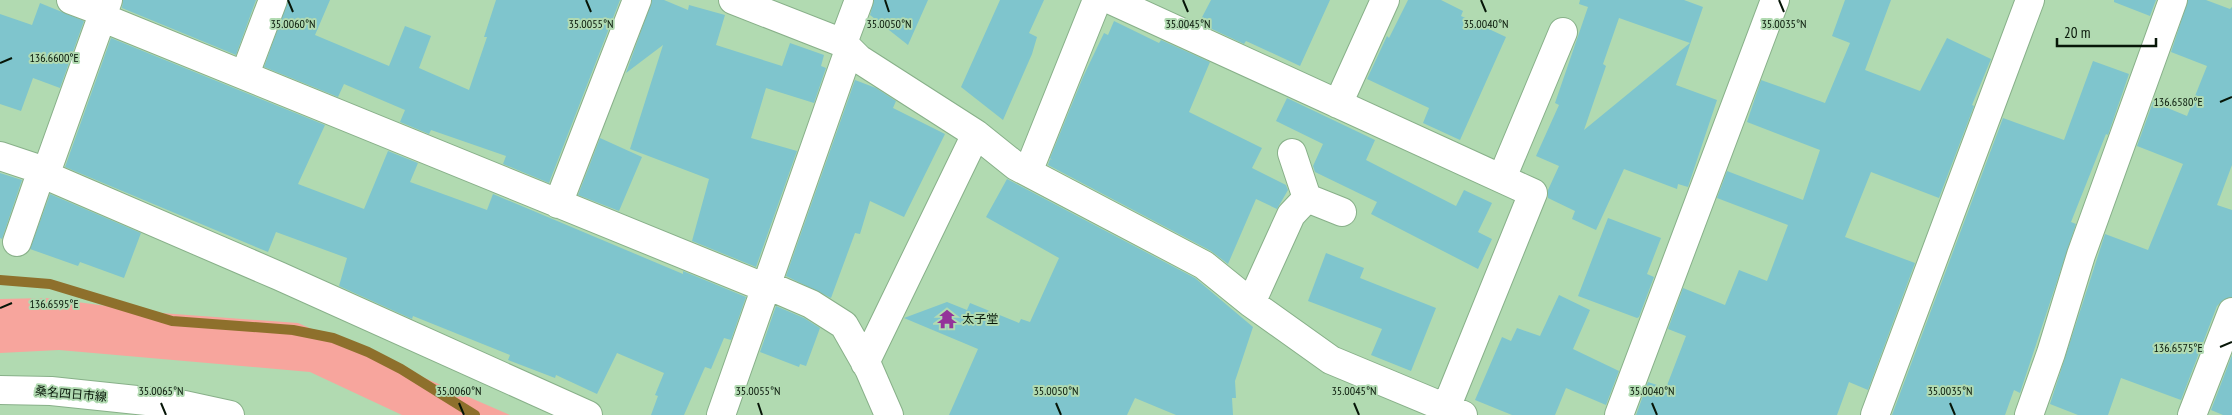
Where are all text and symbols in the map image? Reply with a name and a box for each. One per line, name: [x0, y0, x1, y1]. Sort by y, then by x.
scale bar: [2057, 15, 2156, 47]
text: 35.0060°N: [270, 16, 316, 31]
text: 35.0055°N: [568, 16, 614, 31]
text: 35.0050°N: [866, 16, 912, 31]
text: 35.0045°N: [1165, 16, 1211, 31]
text: 35.0040°N: [1463, 16, 1509, 31]
text: 35.0035°N: [1761, 16, 1807, 31]
text: 20 m: [2064, 23, 2090, 42]
text: 136.6600°E: [29, 50, 79, 65]
text: 136.6580°E: [2153, 94, 2203, 109]
text: 136.6595°E: [29, 296, 79, 311]
temple icon: 太子堂: [936, 308, 958, 330]
place label: 太子堂: [962, 311, 998, 326]
text: 136.6575°E: [2153, 340, 2203, 355]
street label: 桑名四日市線: [35, 383, 108, 404]
text: 35.0065°N: [138, 383, 184, 398]
text: 35.0060°N: [436, 383, 482, 398]
text: 35.0055°N: [735, 383, 781, 398]
text: 35.0050°N: [1033, 383, 1079, 398]
text: 35.0045°N: [1331, 383, 1377, 398]
text: 35.0040°N: [1629, 383, 1675, 398]
text: 35.0035°N: [1927, 383, 1973, 398]

